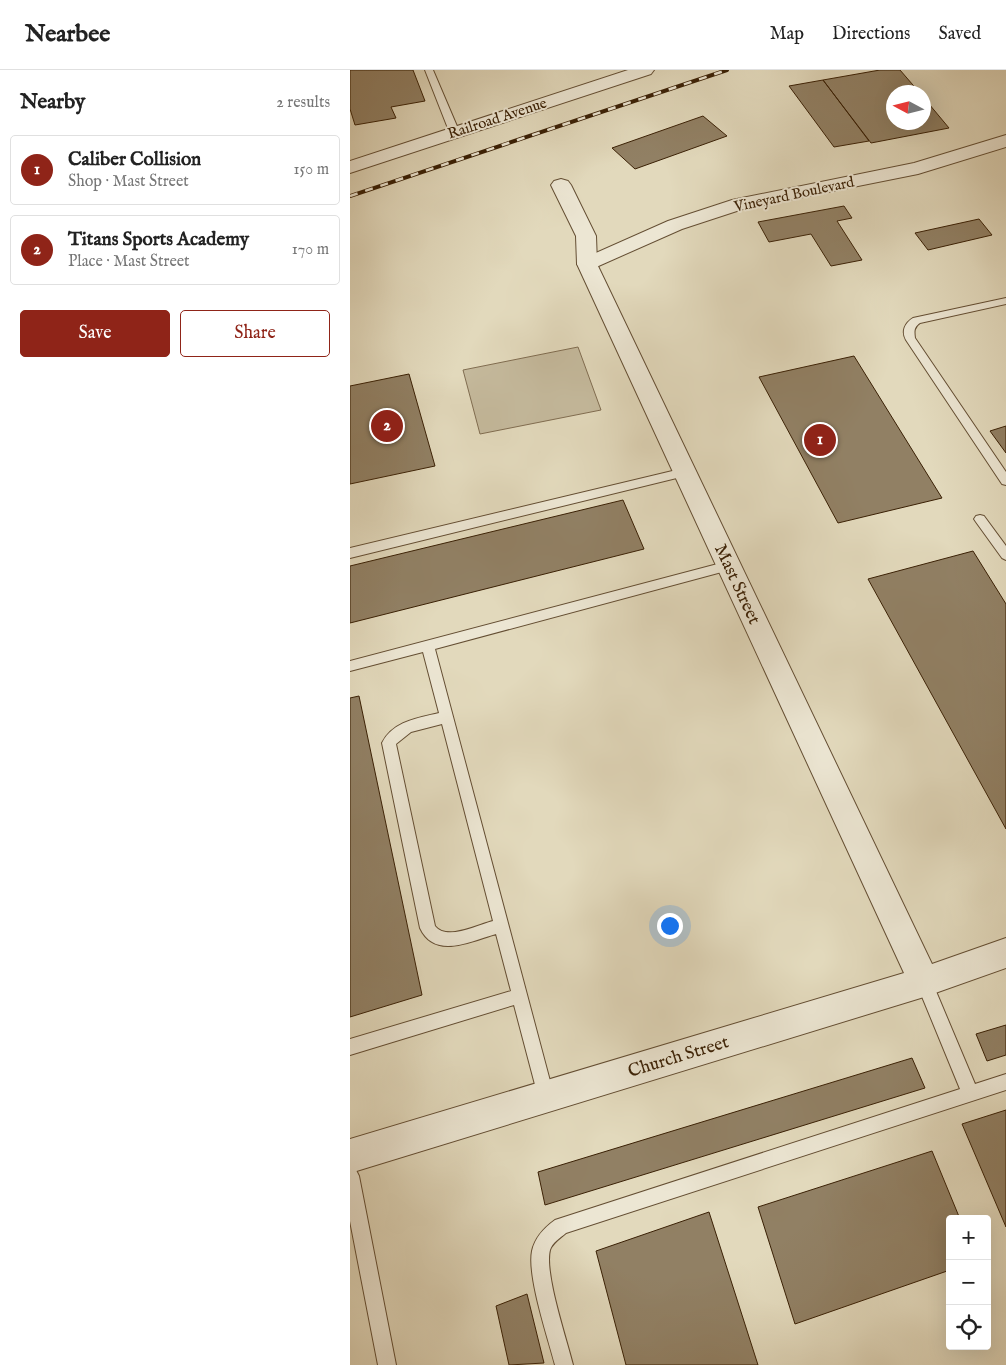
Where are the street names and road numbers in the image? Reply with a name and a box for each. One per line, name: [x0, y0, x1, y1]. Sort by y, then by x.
street label: Railroad Avenue: [445, 93, 549, 143]
street label: Vineyard Boulevard: [731, 172, 857, 217]
street label: Mast Street: [708, 541, 765, 628]
street label: Church Street: [625, 1031, 732, 1084]

